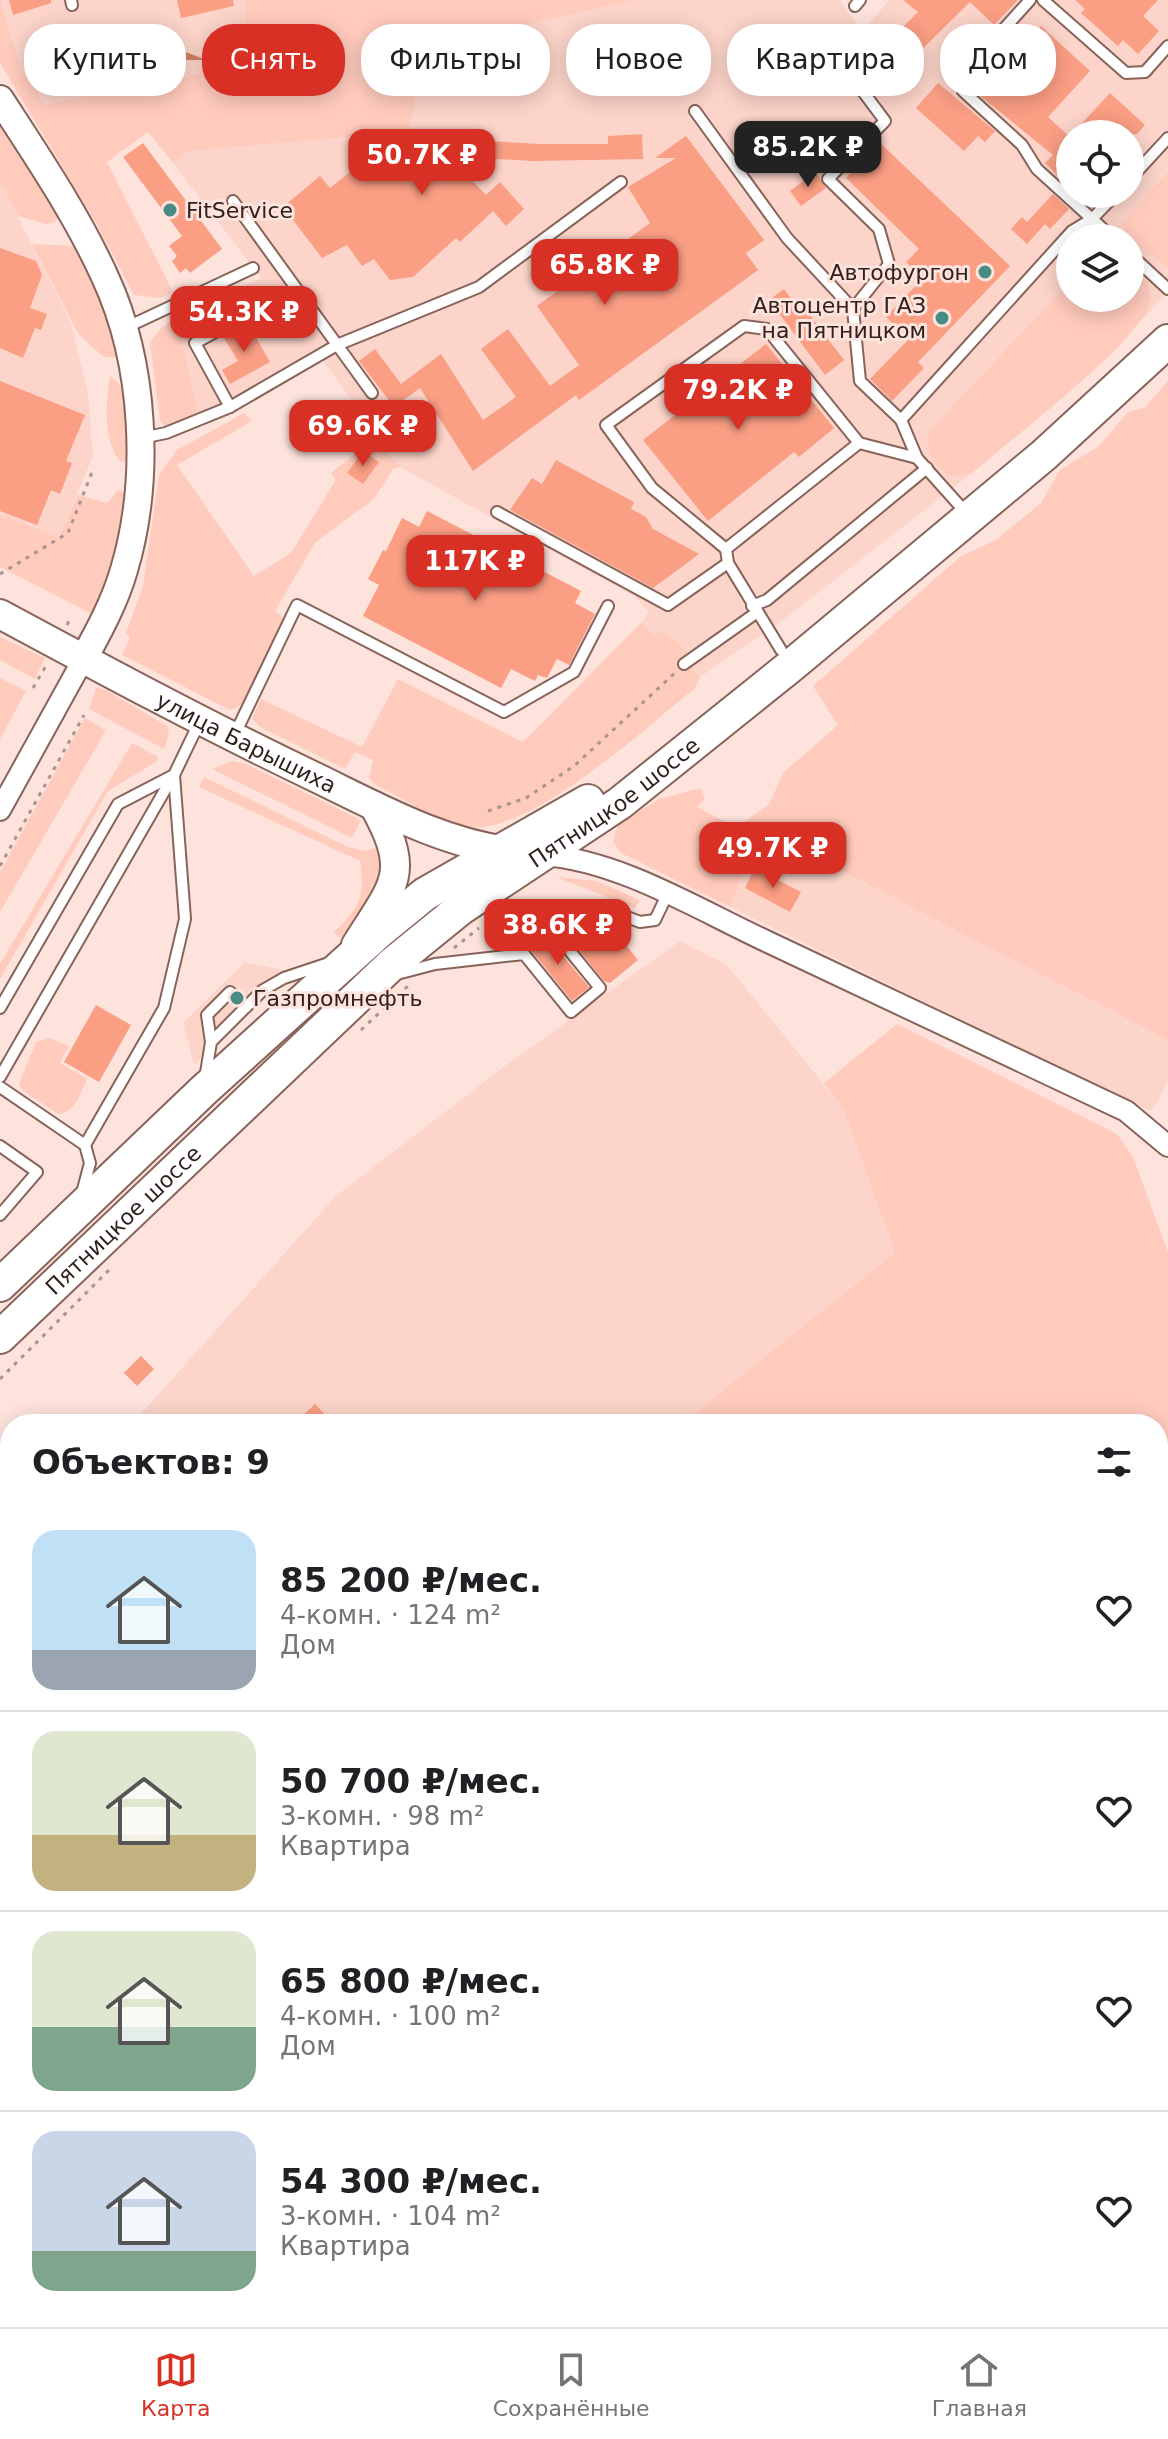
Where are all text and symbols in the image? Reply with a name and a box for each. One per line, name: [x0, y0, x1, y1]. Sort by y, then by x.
chip: Купить: [24, 24, 186, 96]
chip: Снять: [202, 24, 345, 96]
chip: Фильтры: [361, 24, 550, 96]
chip: Новое: [566, 24, 711, 96]
chip: Квартира: [727, 24, 924, 96]
chip: Дом: [940, 24, 1056, 96]
map controls: [1056, 120, 1144, 312]
button: locate: [1056, 120, 1144, 208]
pin: 85.2K ₽: [734, 121, 882, 189]
pin: 50.7K ₽: [348, 129, 496, 197]
text: 85.2K ₽: [752, 132, 864, 162]
text: 50.7K ₽: [366, 140, 478, 170]
place label: FitService: [186, 198, 293, 223]
marker: FitService: [161, 201, 179, 219]
button: layers: [1056, 224, 1144, 312]
pin: 65.8K ₽: [531, 239, 679, 307]
text: 65.8K ₽: [549, 250, 661, 280]
place label: Автофургон: [830, 260, 969, 285]
marker: Автофургон: [976, 263, 994, 281]
pin: 54.3K ₽: [170, 286, 318, 354]
place label: Автоцентр ГАЗ на Пятницком: [752, 293, 926, 343]
text: 54.3K ₽: [188, 297, 300, 327]
marker: Автоцентр ГАЗ на Пятницком: [933, 309, 951, 327]
pin: 79.2K ₽: [664, 364, 812, 432]
text: 79.2K ₽: [682, 375, 794, 405]
pin: 69.6K ₽: [289, 400, 437, 468]
text: 69.6K ₽: [307, 411, 419, 441]
pin: 117K ₽: [410, 535, 540, 603]
text: 117K ₽: [424, 546, 526, 576]
street label: улица Барышиха: [152, 688, 340, 798]
street label: Пятницкое шоссе: [524, 732, 705, 873]
pin: 49.7K ₽: [699, 822, 847, 890]
text: 49.7K ₽: [717, 833, 829, 863]
pin: 38.6K ₽: [484, 899, 632, 967]
text: 38.6K ₽: [502, 910, 614, 940]
place label: Газпромнефть: [253, 986, 423, 1011]
marker: Газпромнефть: [228, 989, 246, 1007]
street label: Пятницкое шоссе: [41, 1140, 206, 1300]
icon: filters: [1092, 1440, 1136, 1484]
text: Объектов: 9: [32, 1442, 270, 1482]
text: 85 200 ₽/мес.: [280, 1560, 542, 1600]
icon: home: [96, 1562, 192, 1658]
icon: heart: [1092, 1588, 1136, 1632]
text: 4-комн. · 124 m²: [280, 1600, 501, 1630]
text: Дом: [280, 1630, 336, 1660]
text: 50 700 ₽/мес.: [280, 1761, 542, 1801]
icon: home: [96, 1763, 192, 1859]
icon: heart: [1092, 1789, 1136, 1833]
text: 3-комн. · 98 m²: [280, 1801, 484, 1831]
text: Квартира: [280, 1831, 411, 1861]
text: 65 800 ₽/мес.: [280, 1961, 542, 2001]
icon: home: [96, 1963, 192, 2059]
icon: heart: [1092, 1989, 1136, 2033]
text: 4-комн. · 100 m²: [280, 2001, 501, 2031]
text: Дом: [280, 2031, 336, 2061]
text: 54 300 ₽/мес.: [280, 2161, 542, 2201]
icon: home: [96, 2163, 192, 2259]
icon: heart: [1092, 2189, 1136, 2233]
text: 3-комн. · 104 m²: [280, 2201, 501, 2231]
text: Квартира: [280, 2231, 411, 2261]
tab: Карта: [141, 2348, 210, 2421]
tab: Сохранённые: [493, 2348, 650, 2421]
tab: Главная: [932, 2348, 1027, 2421]

